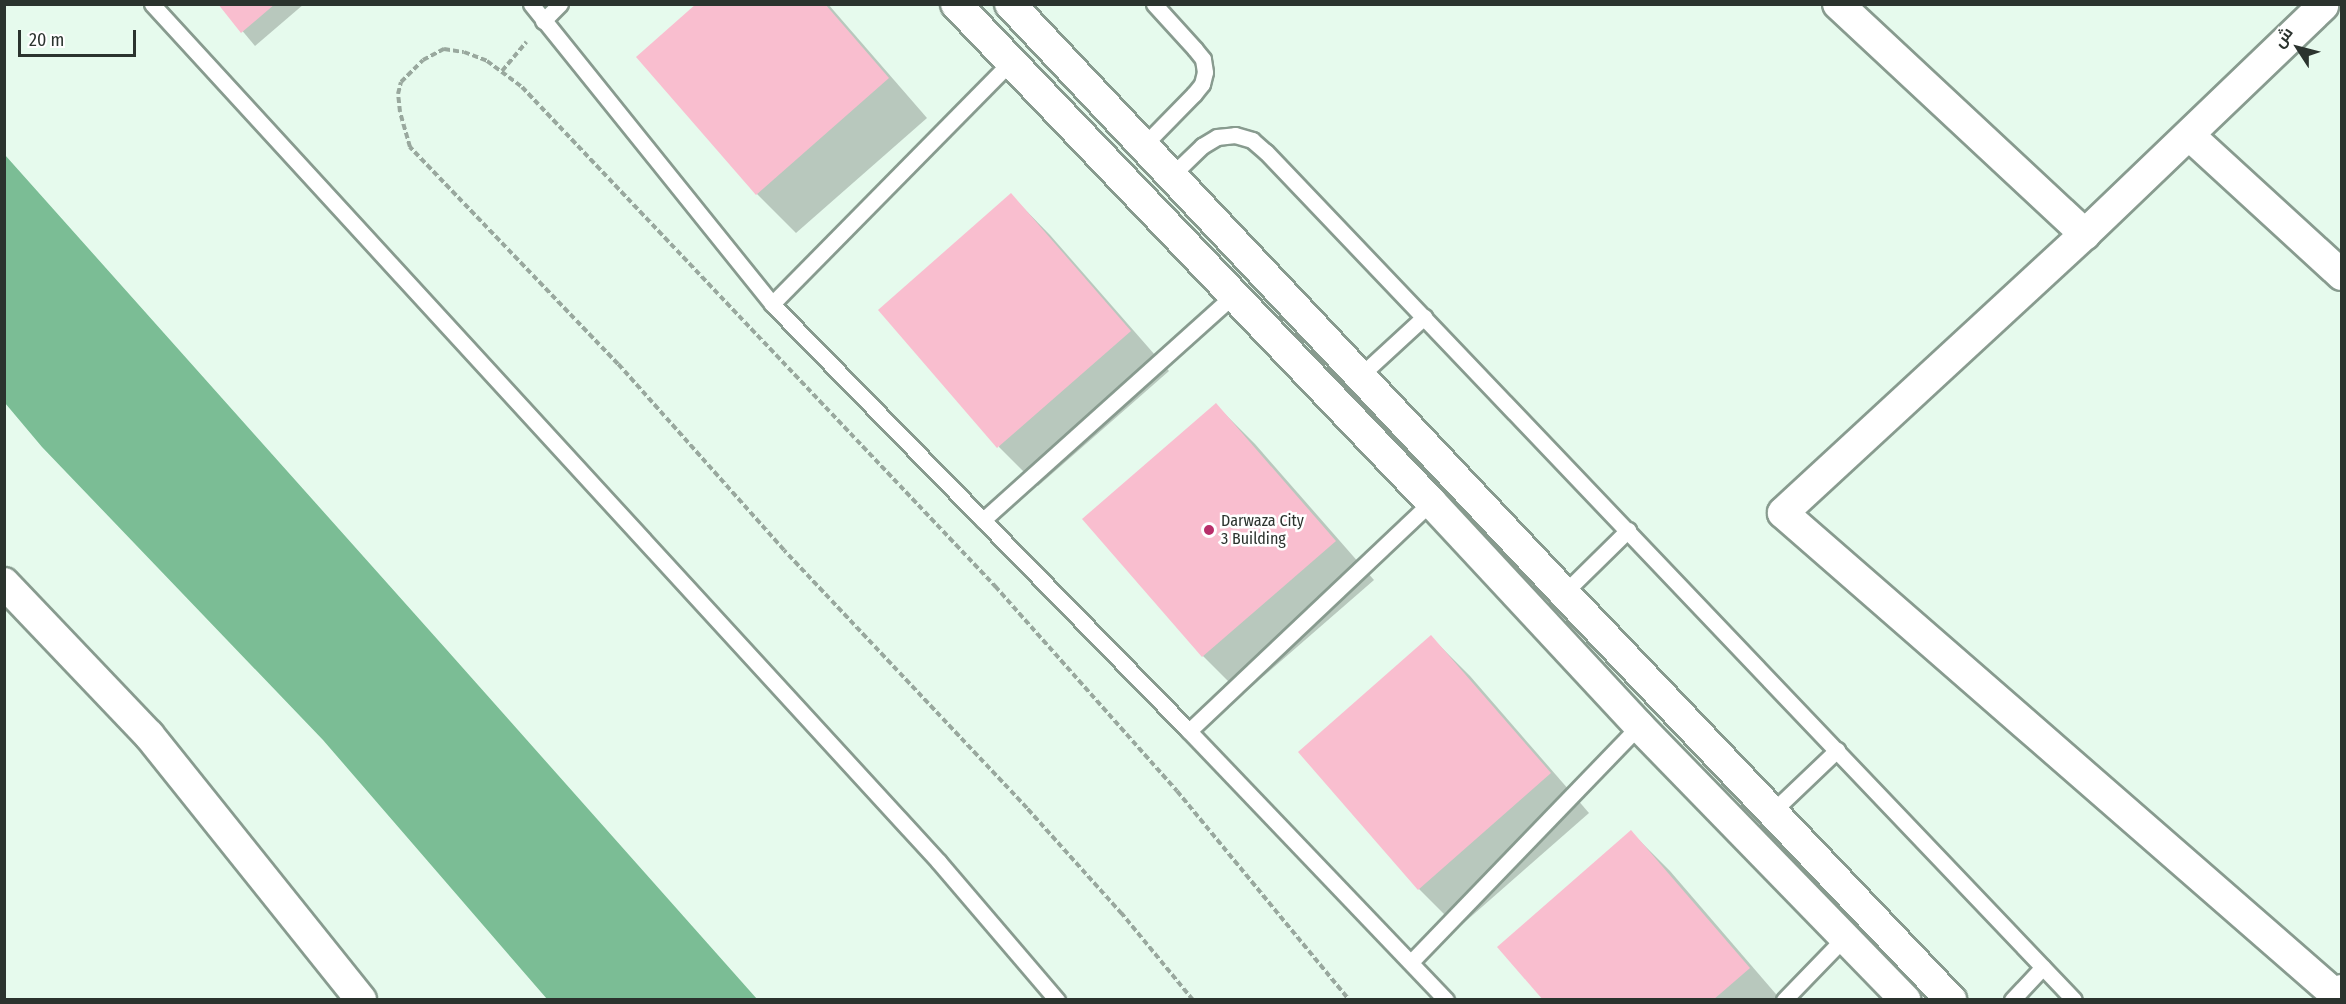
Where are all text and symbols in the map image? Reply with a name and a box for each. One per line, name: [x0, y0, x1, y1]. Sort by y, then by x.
scale bar: [21, 18, 140, 56]
north arrow: [2268, 18, 2328, 78]
text: ش: [2269, 23, 2297, 51]
text: 20 m: [29, 29, 64, 51]
place label: Darwaza City 3 Building: [1221, 511, 1304, 549]
marker: Darwaza City 3 Building: [1202, 523, 1216, 537]

